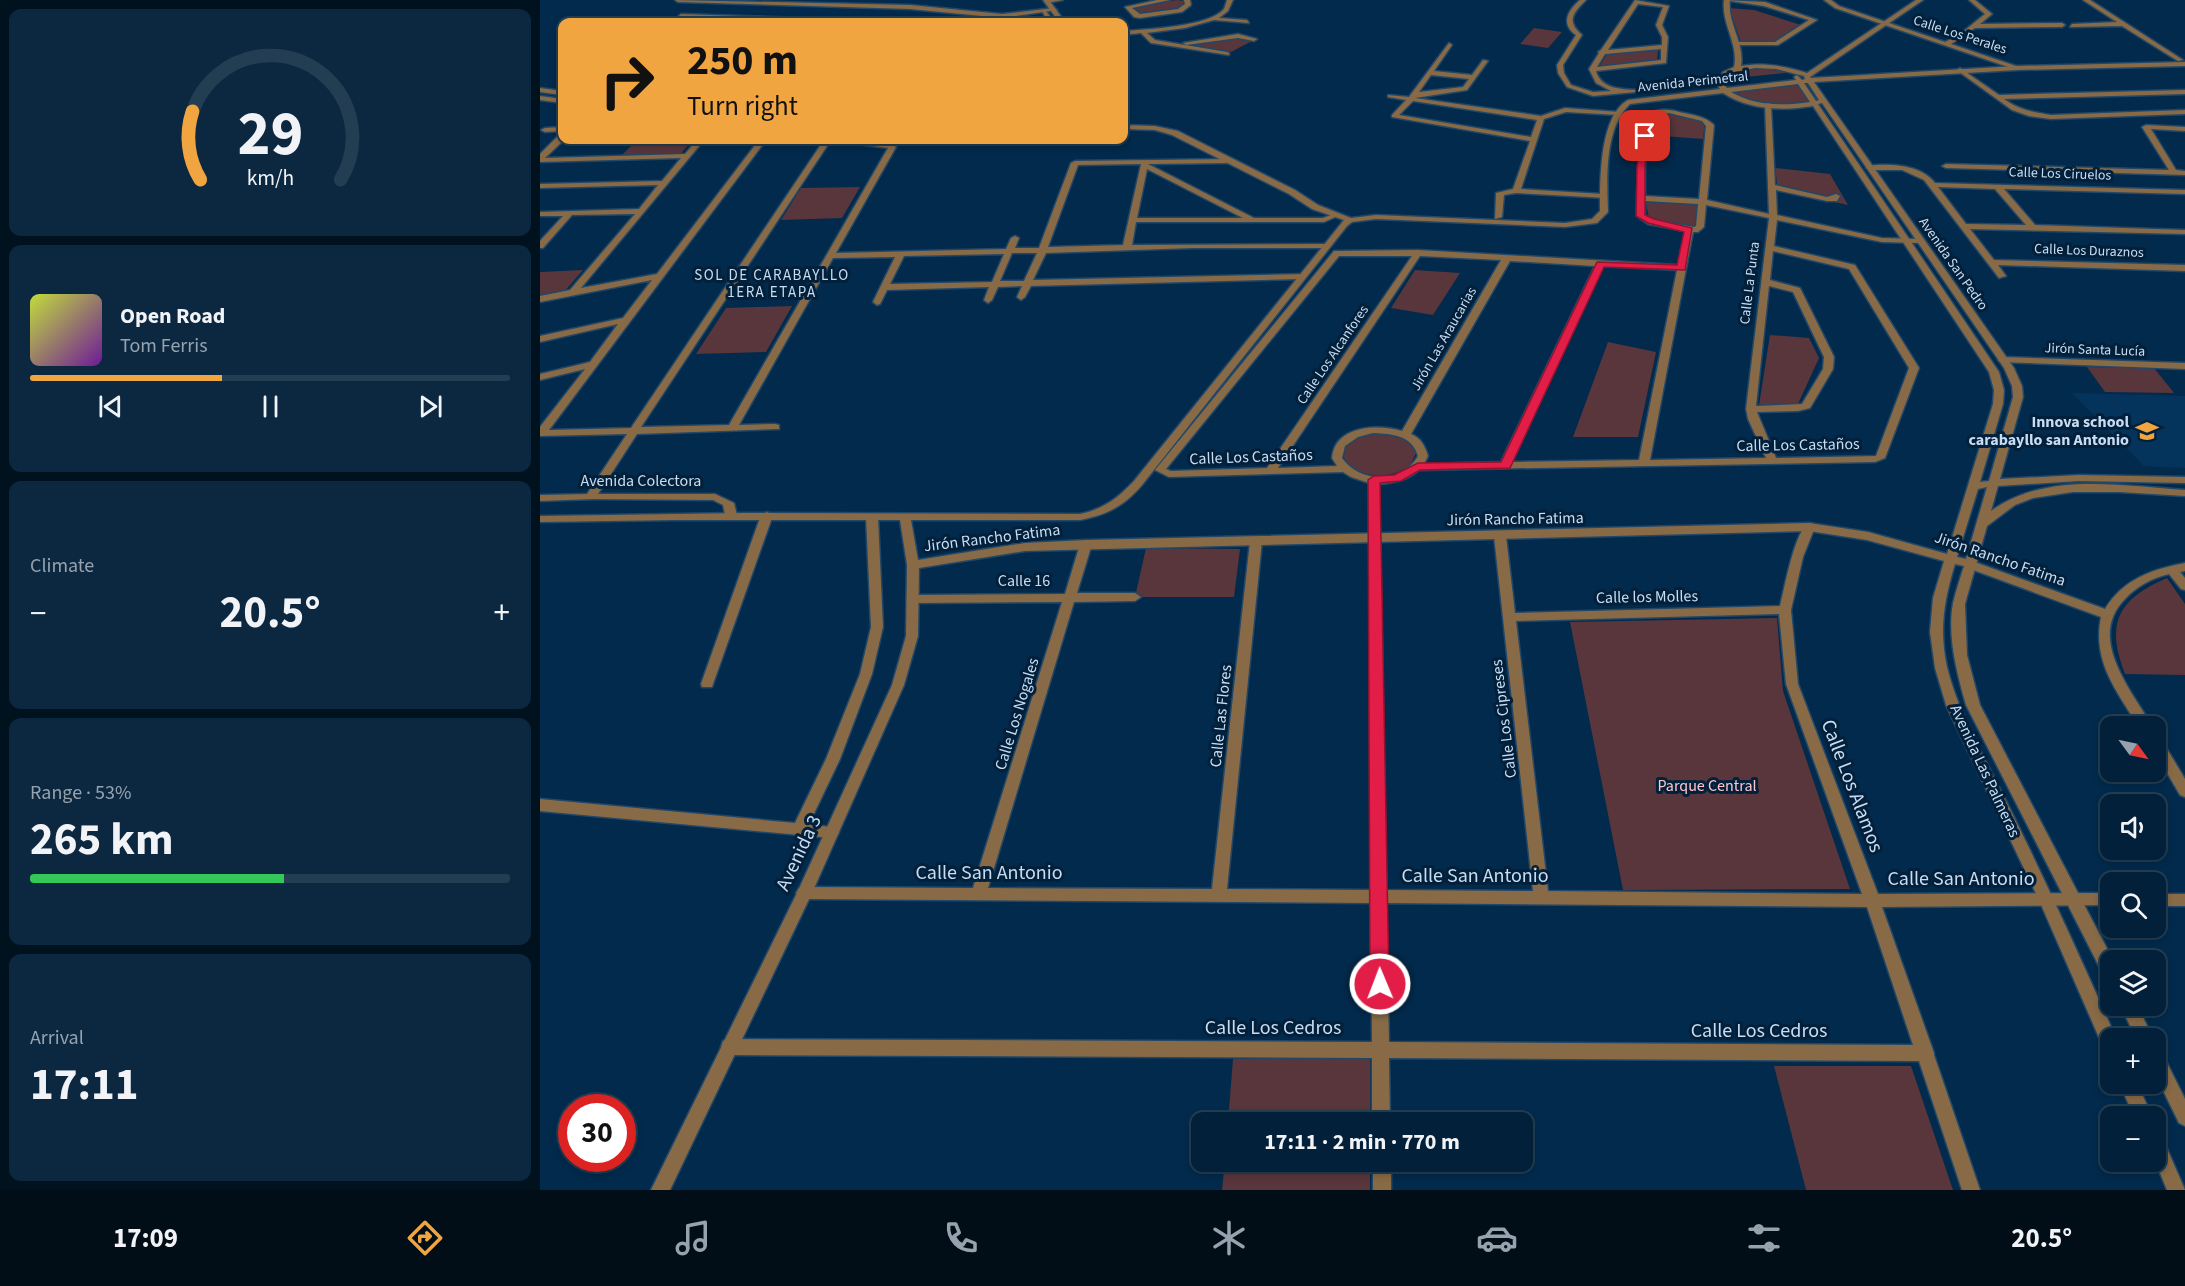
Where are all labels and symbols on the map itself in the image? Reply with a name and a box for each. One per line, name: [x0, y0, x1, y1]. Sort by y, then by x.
street label: Calle Los Perales: [1911, 10, 2009, 60]
street label: Avenida Perimetral: [1637, 66, 1750, 98]
pin: [1619, 110, 1670, 161]
street label: Calle Los Ciruelos: [2008, 162, 2112, 186]
street label: Avenida San Pedro: [1913, 214, 1993, 314]
street label: Calle Los Duraznos: [2034, 239, 2144, 263]
street label: Calle La Punta: [1735, 240, 1765, 326]
district label: SOL DE CARABAYLLO 1ERA ETAPA: [694, 265, 850, 303]
street label: Jirón Las Araucarias: [1406, 283, 1482, 395]
street label: Calle Los Alcanfores: [1292, 301, 1374, 409]
street label: Jirón Santa Lucía: [2044, 338, 2146, 362]
place label: Innova school carabayllo san Antonio: [1969, 411, 2129, 451]
school or university icon: Innova school carabayllo san Antonio: [2134, 418, 2160, 444]
street label: Calle Los Castaños: [1736, 433, 1860, 457]
street label: Calle Los Castaños: [1189, 444, 1313, 470]
street label: Avenida Colectora: [581, 470, 701, 492]
street label: Jirón Rancho Fatima: [1446, 507, 1584, 531]
street label: Jirón Rancho Fatima: [923, 519, 1061, 557]
street label: Jirón Rancho Fatima: [1932, 526, 2068, 592]
street label: Calle 16: [998, 570, 1050, 592]
street label: Calle los Molles: [1596, 585, 1699, 609]
street label: Calle Los Nogales: [989, 655, 1045, 773]
street label: Calle Los Cipreses: [1486, 658, 1522, 780]
street label: Calle Las Flores: [1205, 663, 1237, 768]
street label: Avenida Las Palmeras: [1945, 701, 2026, 841]
street label: Calle Los Alamos: [1814, 716, 1890, 856]
north arrow: [2100, 716, 2166, 782]
park label: Parque Central: [1657, 775, 1757, 797]
street label: Avenida 3: [769, 810, 829, 896]
street label: Calle San Antonio: [915, 859, 1063, 887]
street label: Calle San Antonio: [1401, 862, 1549, 890]
street label: Calle San Antonio: [1887, 865, 2035, 893]
position arrow: [1348, 952, 1412, 1016]
street label: Calle Los Cedros: [1205, 1014, 1341, 1042]
street label: Calle Los Cedros: [1691, 1017, 1827, 1045]
speed limit sign: 30: [558, 1094, 636, 1172]

